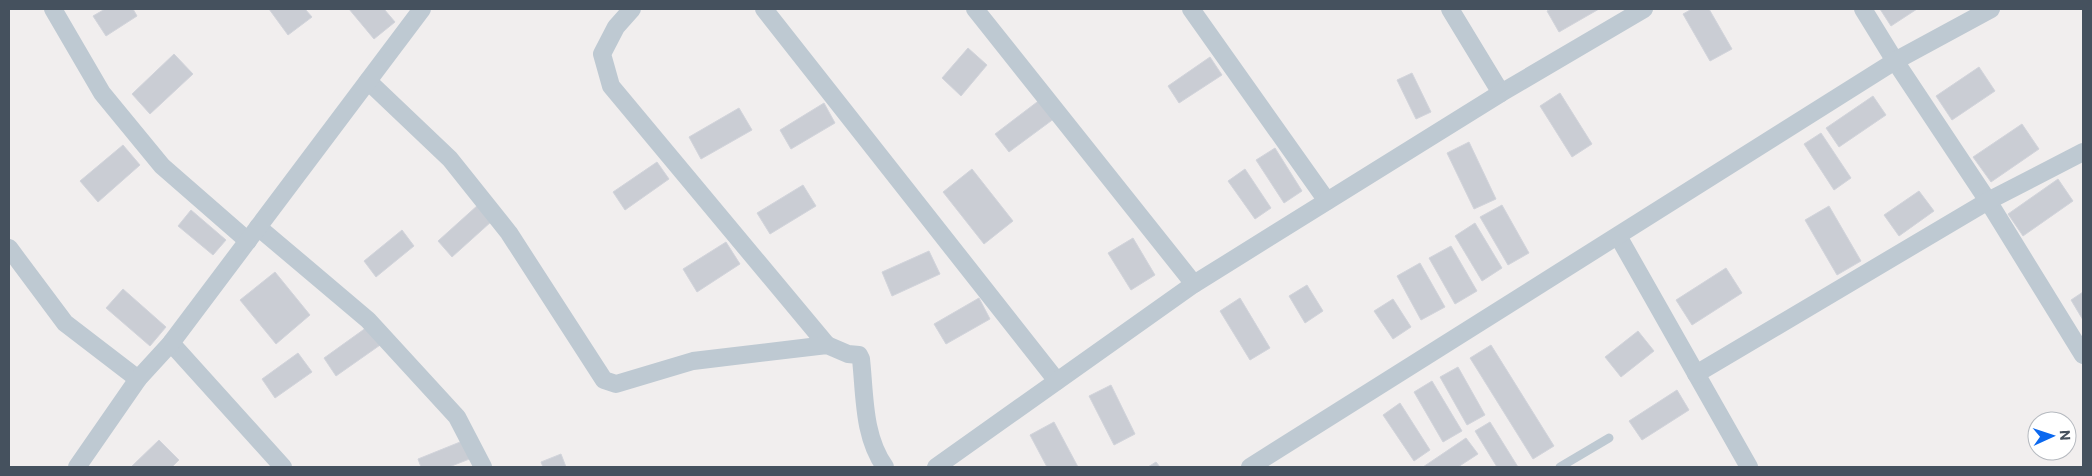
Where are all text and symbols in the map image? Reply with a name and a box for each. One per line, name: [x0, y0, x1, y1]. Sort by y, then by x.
north arrow: [2027, 411, 2077, 461]
text: N: [2057, 430, 2074, 441]

